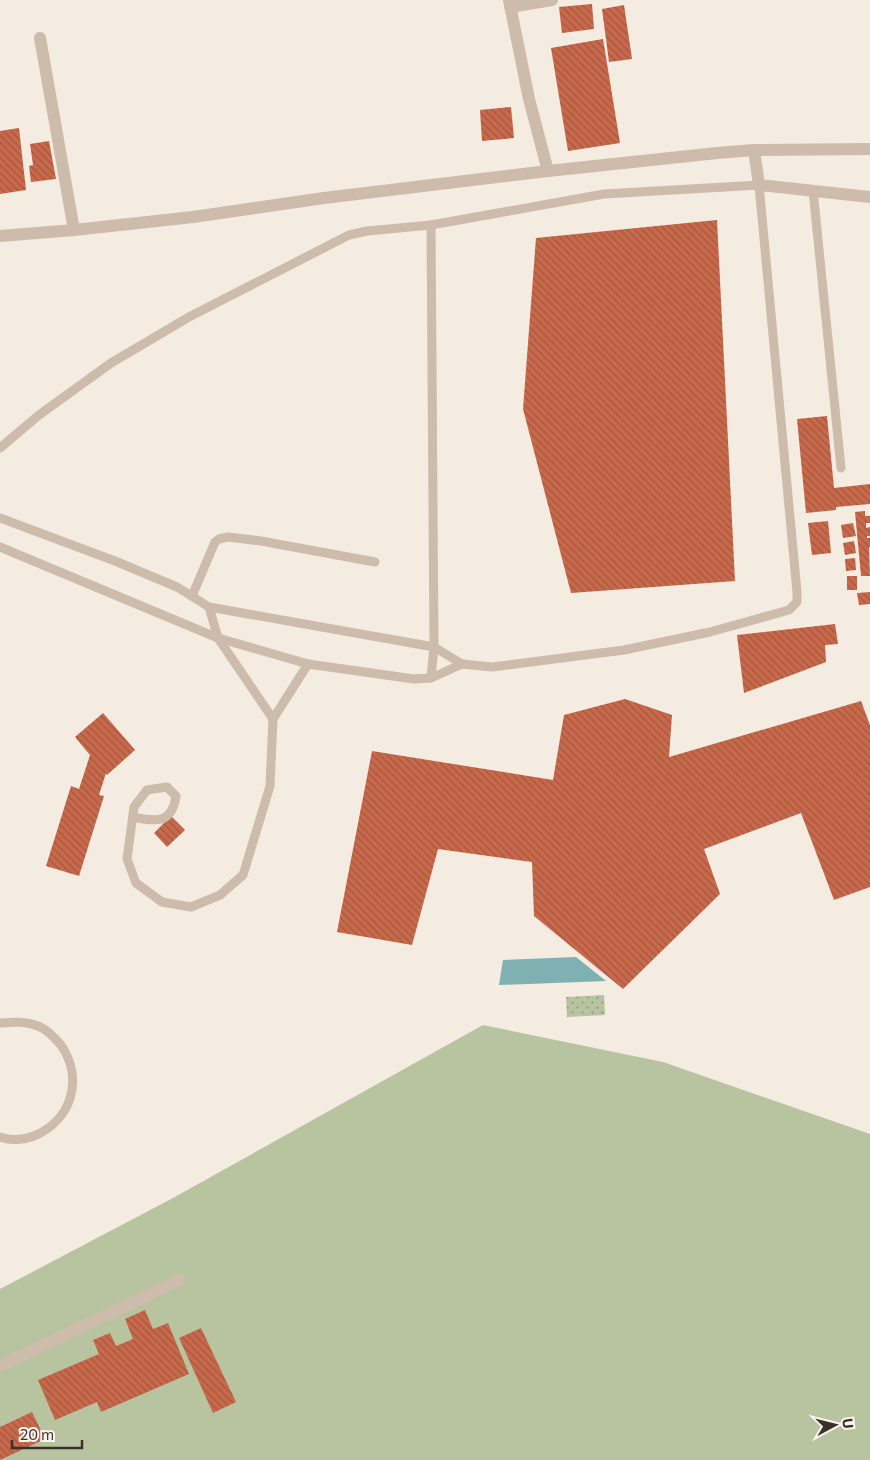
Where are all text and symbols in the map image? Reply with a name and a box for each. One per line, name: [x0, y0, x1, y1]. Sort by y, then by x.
north arrow: [810, 1400, 860, 1450]
text: U: [839, 1417, 857, 1429]
scale bar: [12, 1418, 82, 1450]
text: 20 m: [20, 1425, 54, 1443]

